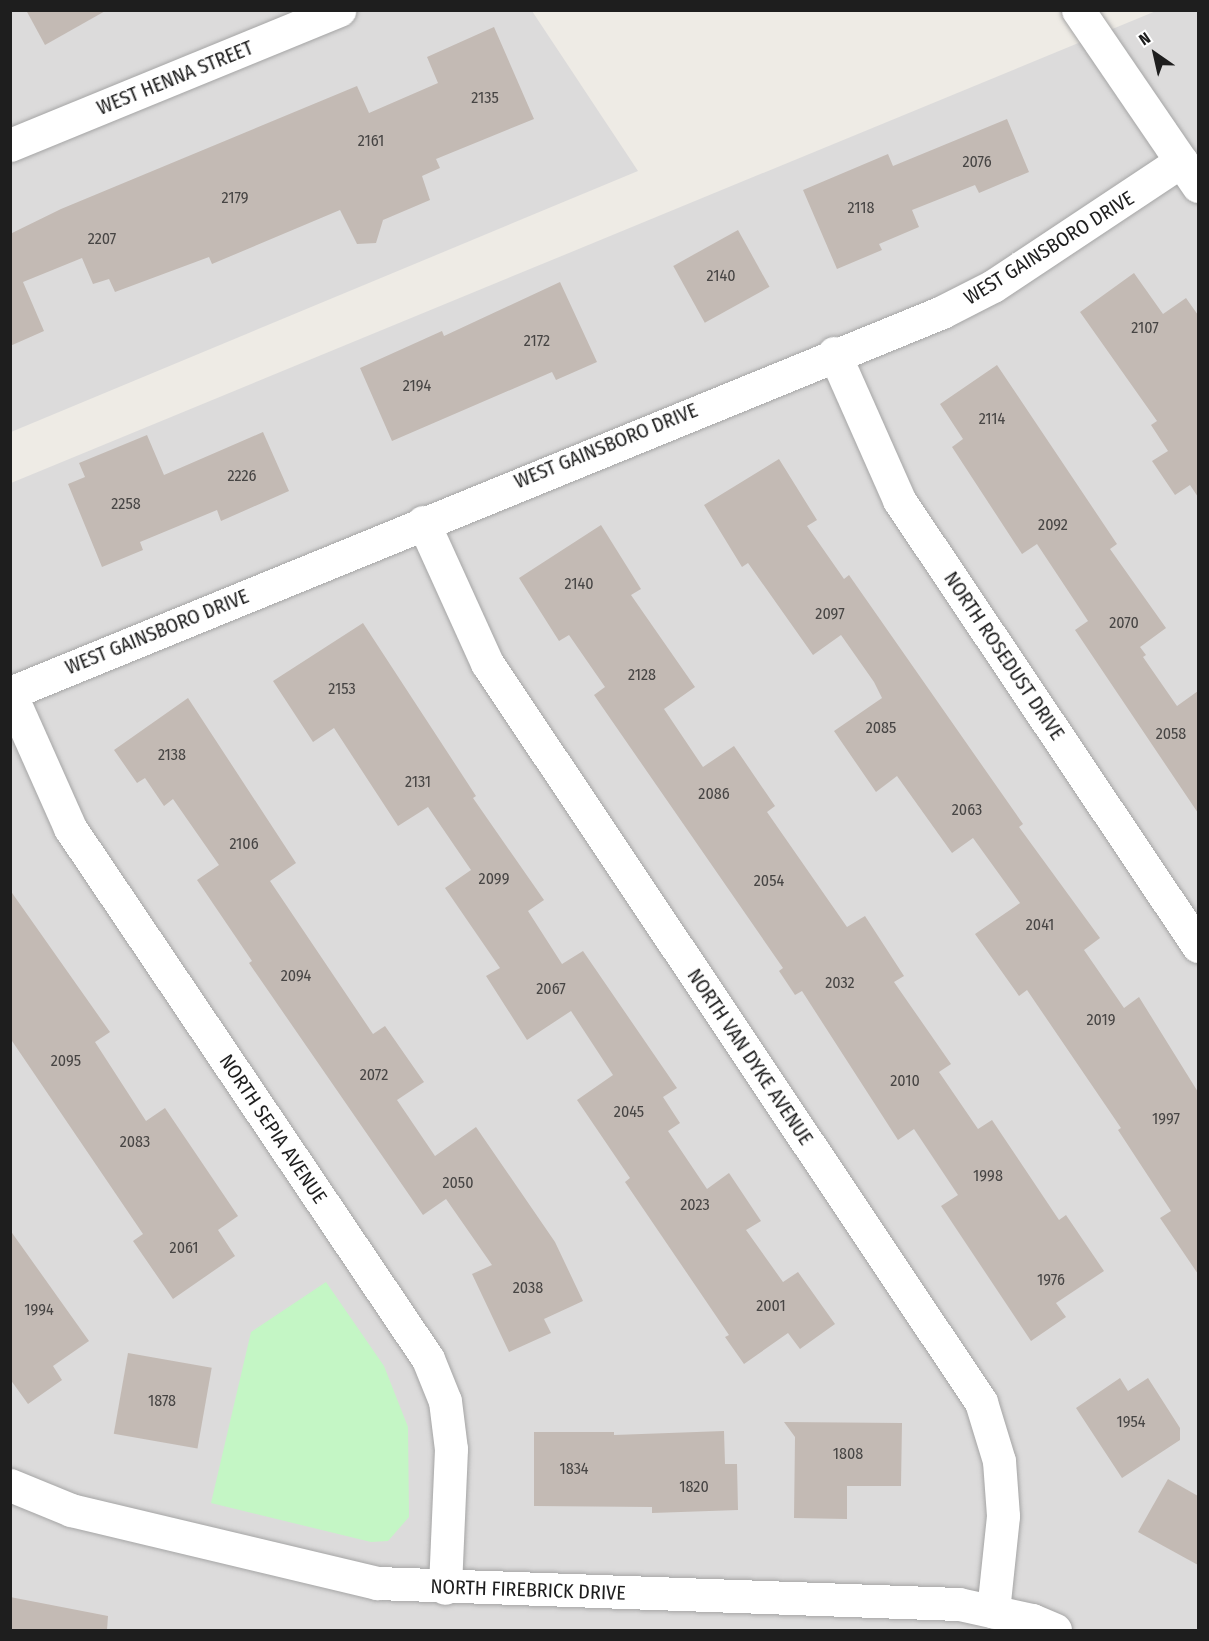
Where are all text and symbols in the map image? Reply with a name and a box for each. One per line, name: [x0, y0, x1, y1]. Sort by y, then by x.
north arrow: [1125, 24, 1185, 84]
text: N: [1135, 28, 1154, 49]
street label: WEST HENNA STREET: [93, 36, 257, 120]
house number: 2135: [471, 88, 499, 108]
house number: 2161: [358, 131, 384, 151]
house number: 2076: [962, 152, 992, 172]
street label: WEST GAINSBORO DRIVE: [960, 186, 1138, 310]
house number: 2179: [222, 188, 248, 208]
house number: 2118: [848, 198, 874, 218]
house number: 2207: [88, 229, 116, 249]
house number: 2140: [706, 266, 736, 286]
house number: 2107: [1131, 318, 1159, 338]
house number: 2172: [524, 331, 550, 351]
house number: 2194: [403, 376, 431, 396]
street label: WEST GAINSBORO DRIVE: [511, 398, 701, 494]
house number: 2114: [979, 409, 1005, 429]
house number: 2226: [227, 466, 257, 486]
house number: 2258: [111, 494, 141, 514]
house number: 2092: [1038, 515, 1068, 535]
street label: NORTH ROSEDUST DRIVE: [939, 567, 1069, 745]
house number: 2140: [564, 574, 594, 594]
street label: WEST GAINSBORO DRIVE: [62, 584, 252, 680]
house number: 2097: [815, 604, 845, 624]
house number: 2070: [1109, 613, 1139, 633]
house number: 2128: [628, 665, 656, 685]
house number: 2153: [328, 679, 356, 699]
house number: 2085: [866, 718, 896, 738]
house number: 2058: [1156, 724, 1186, 744]
house number: 2138: [158, 745, 186, 765]
house number: 2131: [405, 772, 431, 792]
house number: 2086: [698, 784, 730, 804]
house number: 2063: [952, 800, 982, 820]
house number: 2106: [229, 834, 259, 854]
house number: 2099: [479, 869, 509, 889]
house number: 2054: [754, 871, 784, 891]
house number: 2041: [1026, 915, 1054, 935]
street label: NORTH VAN DYKE AVENUE: [682, 964, 818, 1150]
house number: 2094: [281, 966, 311, 986]
house number: 2032: [825, 973, 855, 993]
house number: 2067: [536, 979, 566, 999]
house number: 2019: [1086, 1010, 1116, 1030]
street label: NORTH SEPIA AVENUE: [214, 1050, 332, 1208]
house number: 2095: [51, 1051, 81, 1071]
house number: 2072: [360, 1065, 388, 1085]
house number: 2010: [890, 1071, 920, 1091]
house number: 2045: [614, 1102, 644, 1122]
house number: 1997: [1152, 1109, 1180, 1129]
house number: 2083: [120, 1132, 150, 1152]
house number: 1998: [973, 1166, 1003, 1186]
house number: 2050: [442, 1173, 474, 1193]
house number: 2023: [680, 1195, 710, 1215]
house number: 2061: [170, 1238, 198, 1258]
house number: 1976: [1037, 1270, 1065, 1290]
house number: 2038: [513, 1278, 543, 1298]
house number: 2001: [756, 1296, 786, 1316]
house number: 1994: [24, 1300, 54, 1320]
house number: 1878: [148, 1391, 176, 1411]
house number: 1954: [1116, 1412, 1146, 1432]
house number: 1808: [833, 1444, 863, 1464]
house number: 1834: [559, 1459, 589, 1479]
house number: 1820: [679, 1477, 709, 1497]
street label: NORTH FIREBRICK DRIVE: [430, 1575, 626, 1605]

